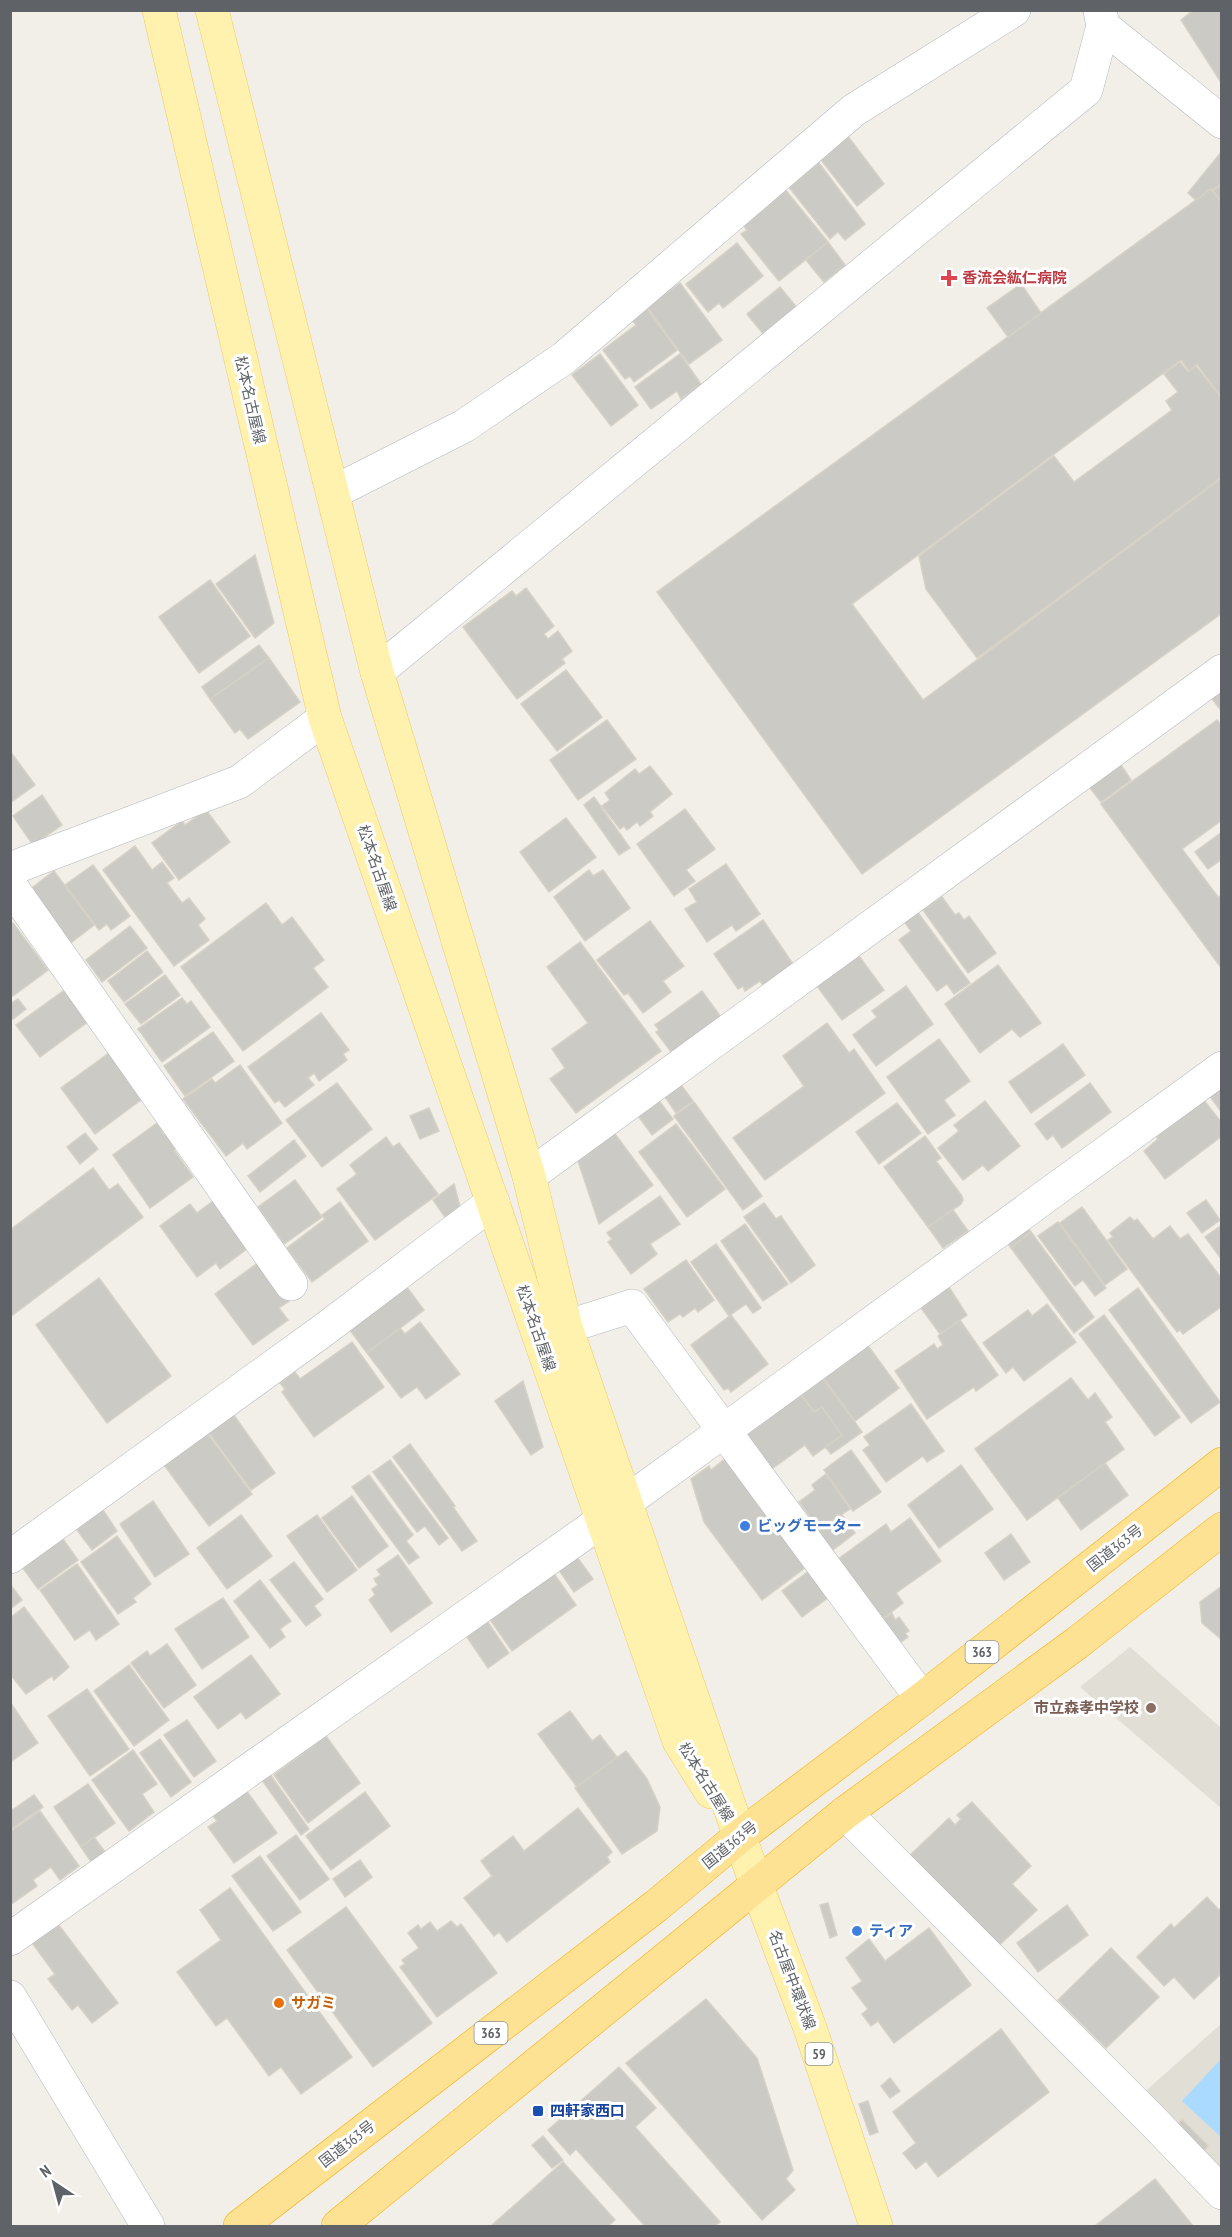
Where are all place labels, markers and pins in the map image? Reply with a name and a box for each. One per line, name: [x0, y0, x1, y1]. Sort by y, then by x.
place label: 香流会紘仁病院: [962, 268, 1067, 287]
marker: 香流会紘仁病院: [940, 269, 958, 287]
place label: ビッグモーター: [757, 1516, 862, 1535]
marker: ビッグモーター: [738, 1519, 752, 1533]
place label: 市立森孝中学校: [1034, 1698, 1139, 1717]
marker: 市立森孝中学校: [1144, 1701, 1158, 1715]
place label: ティア: [869, 1921, 913, 1940]
marker: ティア: [850, 1924, 864, 1938]
place label: サガミ: [291, 1993, 336, 2012]
marker: サガミ: [272, 1996, 286, 2010]
place label: 四軒家西口: [550, 2101, 625, 2120]
marker: 四軒家西口: [531, 2104, 545, 2118]

